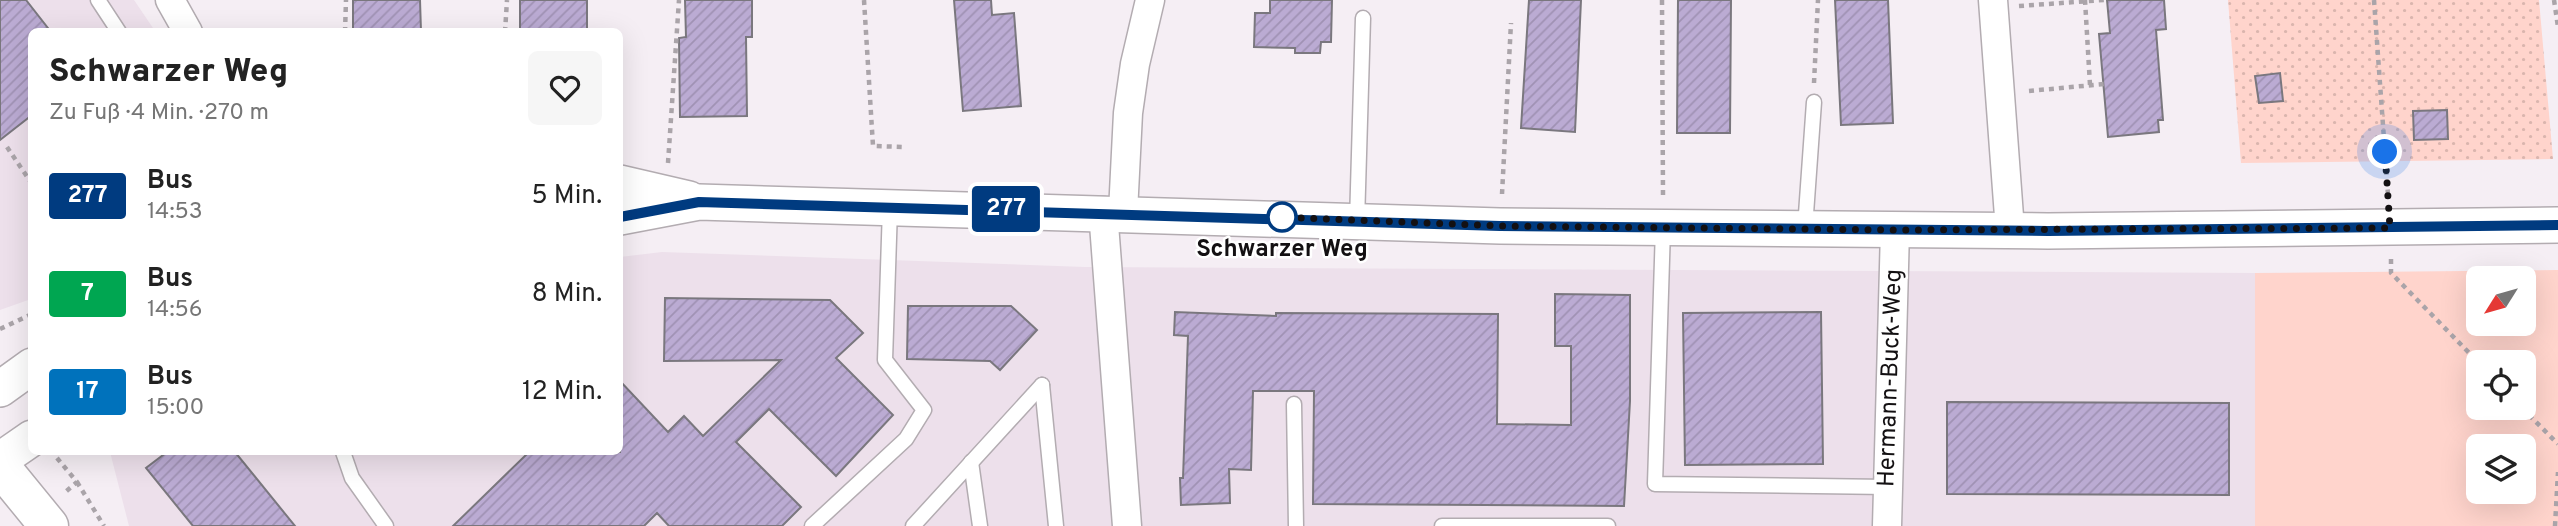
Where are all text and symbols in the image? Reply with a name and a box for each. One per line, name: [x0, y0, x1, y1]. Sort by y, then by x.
button: heart: [528, 51, 602, 125]
text: Schwarzer Weg: [49, 52, 288, 94]
text: Zu Fuß · 4 Min. · 270 m: [49, 99, 269, 128]
your location: [2367, 134, 2402, 169]
text: Bus: [147, 165, 193, 198]
text: 5 Min.: [532, 180, 602, 213]
text: 277: [67, 181, 108, 211]
line badge: 277: [966, 186, 1046, 232]
text: 277: [986, 194, 1026, 224]
text: 14:53: [147, 198, 203, 227]
marker: Schwarzer Weg: [1267, 202, 1297, 232]
place label: Schwarzer Weg: [1196, 235, 1368, 265]
text: Bus: [147, 263, 193, 296]
north arrow: [2466, 266, 2536, 336]
map controls: [2466, 266, 2536, 504]
street label: Hermann-Buck-Weg: [1872, 268, 1910, 488]
text: 8 Min.: [532, 278, 602, 311]
text: 7: [81, 279, 94, 309]
text: 14:56: [147, 296, 203, 325]
button: locate: [2466, 350, 2536, 420]
text: Bus: [147, 361, 193, 394]
text: 12 Min.: [522, 376, 602, 409]
text: 17: [76, 377, 99, 407]
text: 15:00: [147, 394, 204, 423]
button: layers: [2466, 434, 2536, 504]

